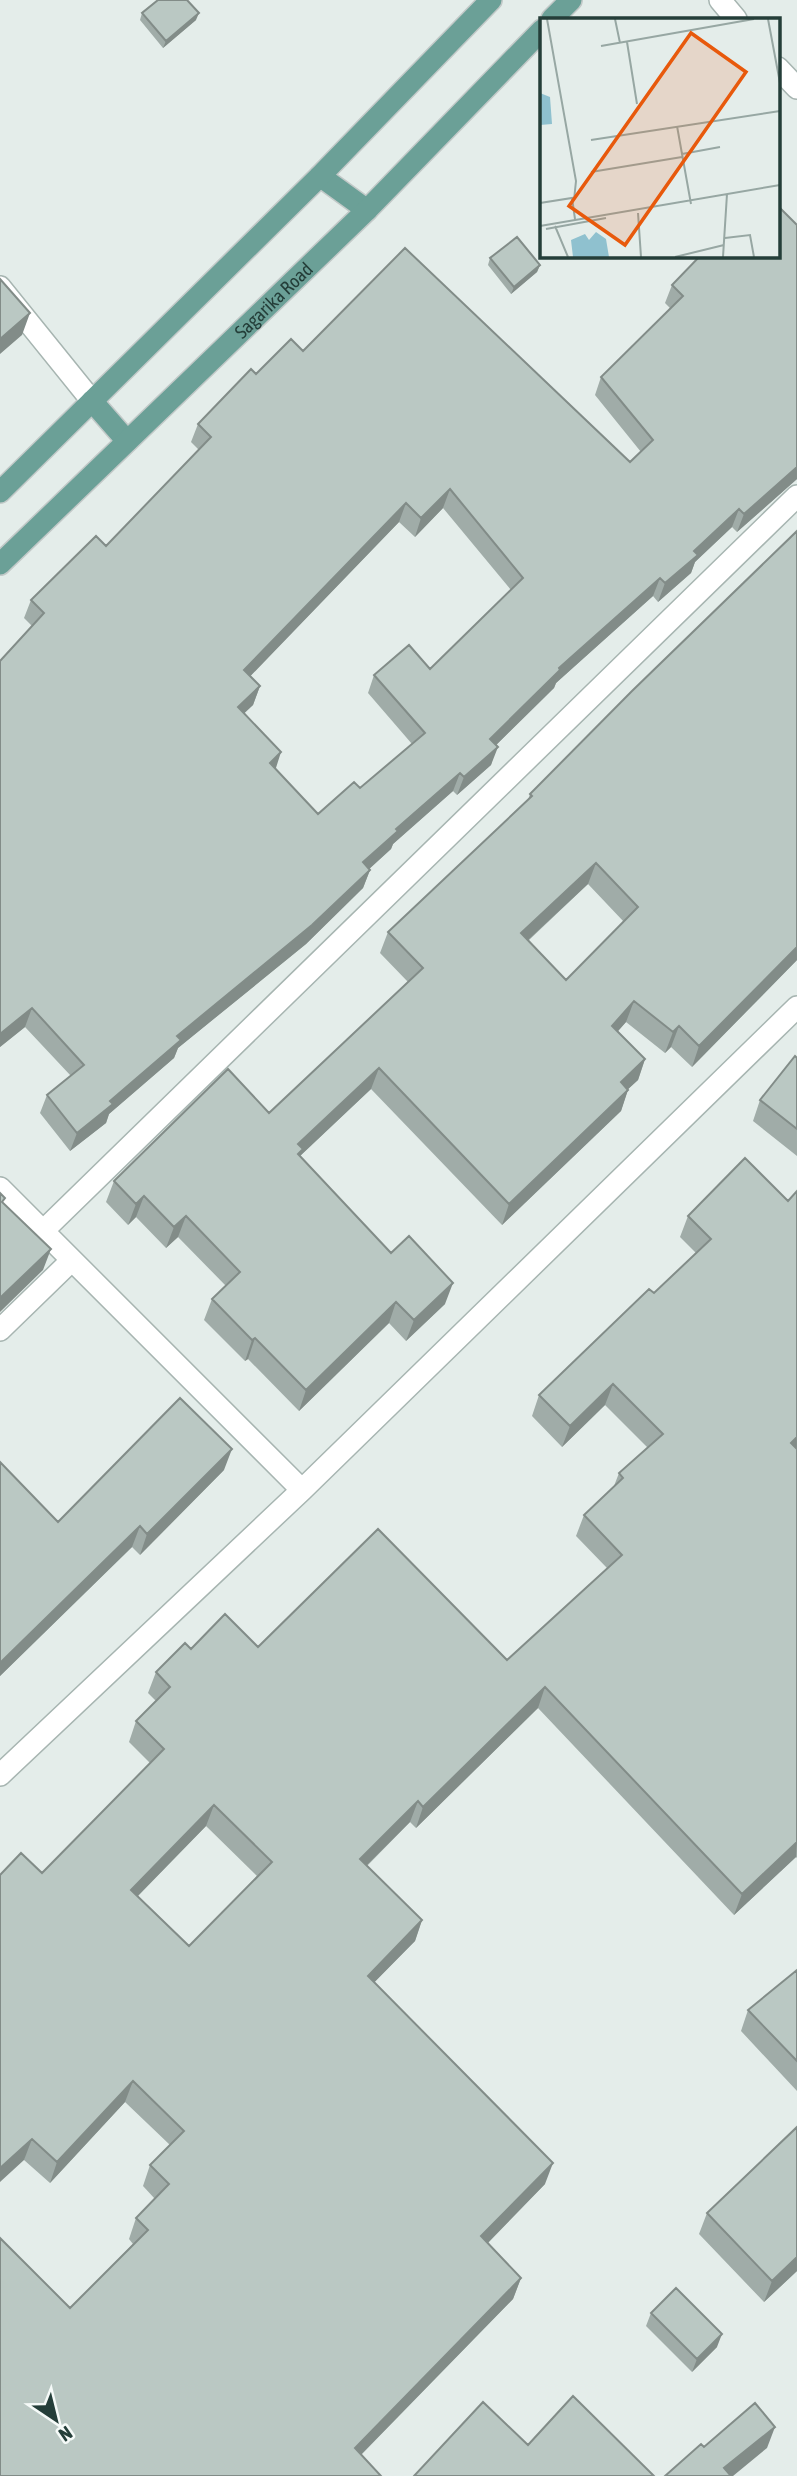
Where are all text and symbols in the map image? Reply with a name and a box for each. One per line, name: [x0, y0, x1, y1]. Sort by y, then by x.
inset map: [540, 18, 780, 257]
street label: Sagarika Road: [230, 258, 317, 343]
north arrow: [21, 2385, 91, 2455]
text: N: [55, 2422, 77, 2446]

